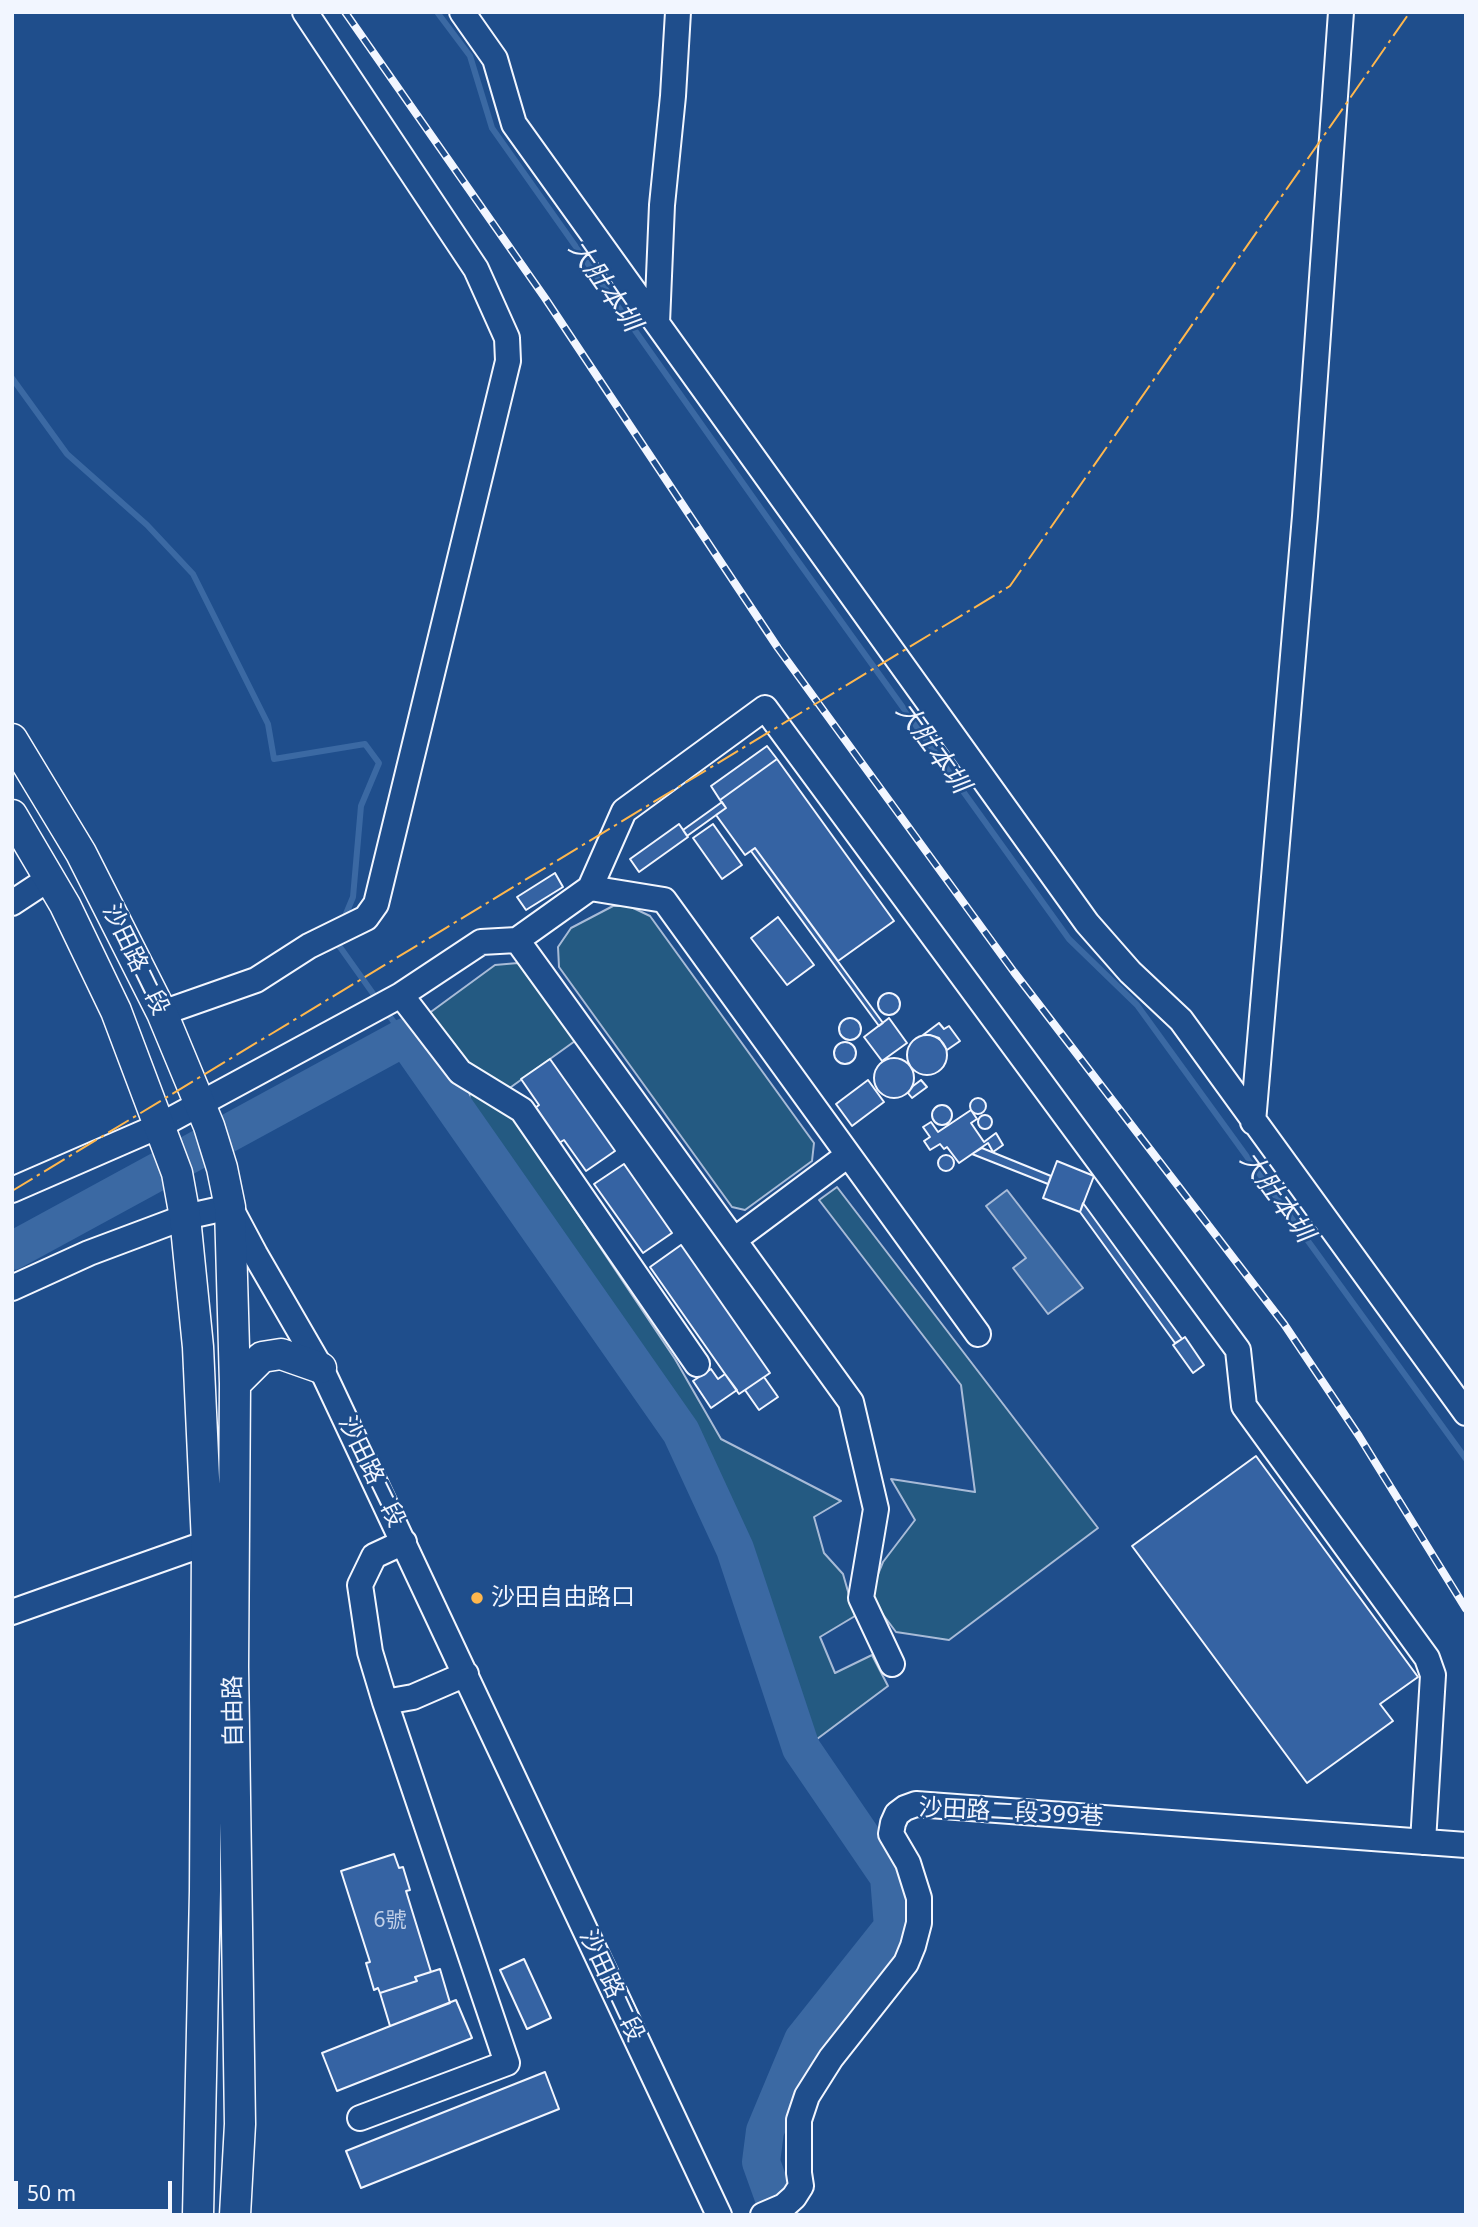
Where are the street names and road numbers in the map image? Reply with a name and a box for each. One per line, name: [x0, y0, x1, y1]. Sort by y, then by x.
street label: 沙田路二段: [96, 900, 174, 1020]
street label: 沙田路二段: [332, 1412, 410, 1532]
street label: 自由路: [219, 1675, 249, 1747]
street label: 沙田路二段399巷: [918, 1794, 1104, 1832]
street label: 沙田路二段: [573, 1926, 649, 2046]

